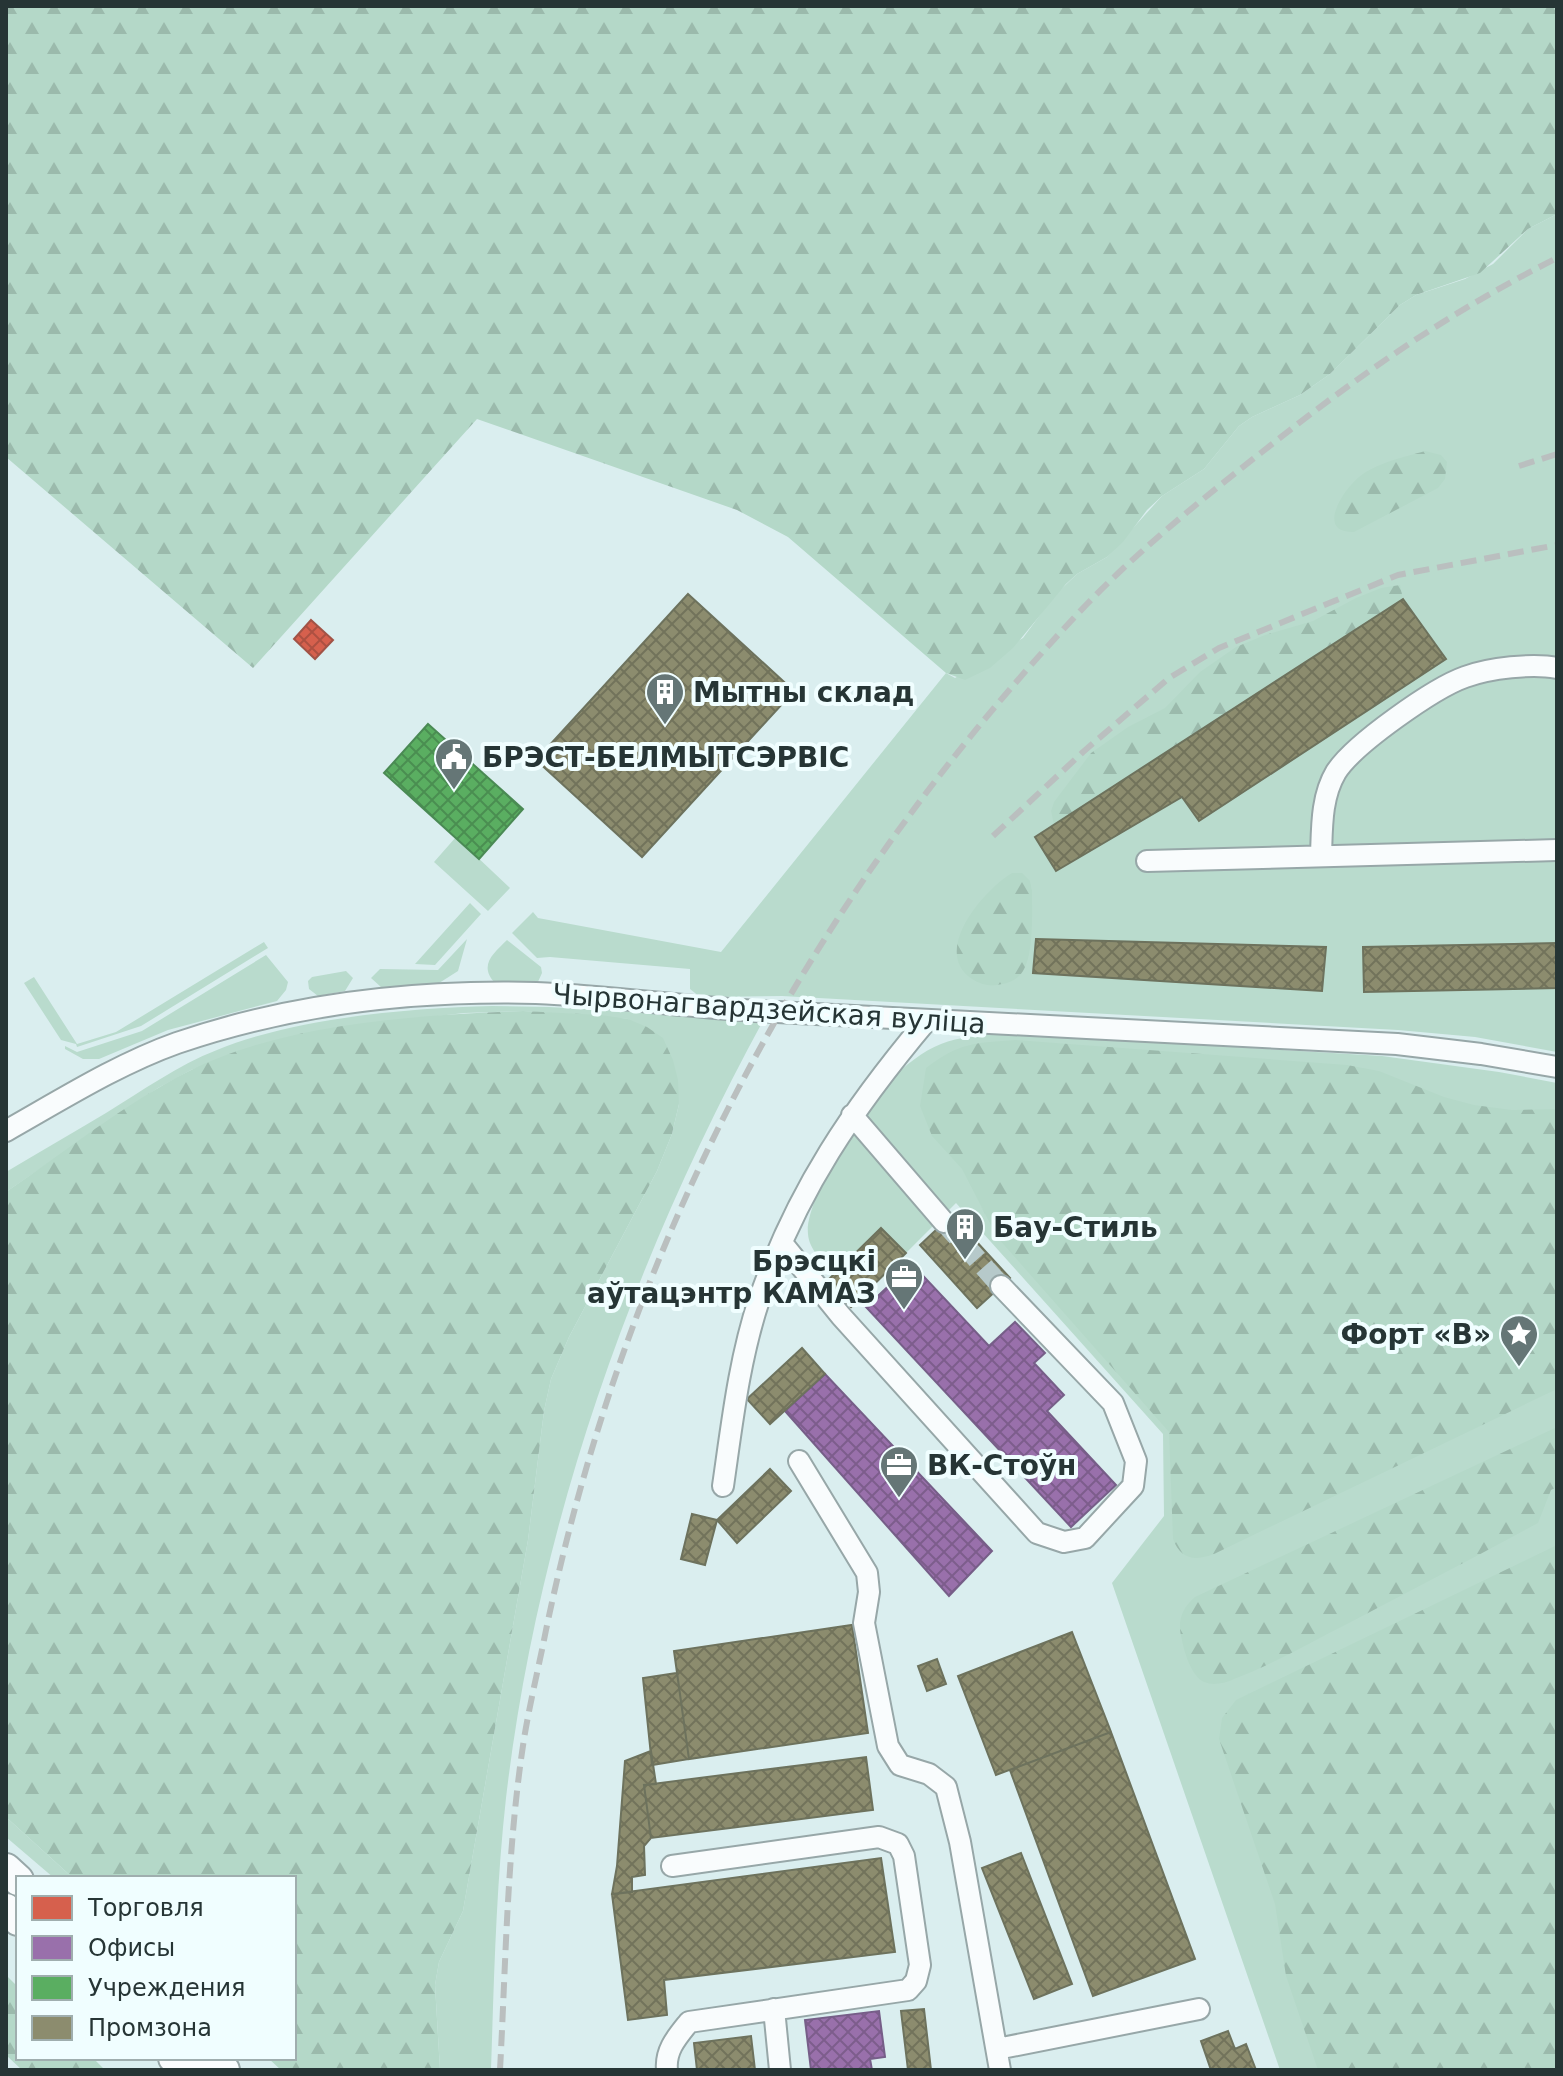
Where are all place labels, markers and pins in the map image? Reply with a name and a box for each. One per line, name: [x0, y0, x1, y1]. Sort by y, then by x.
building icon: Мытны склад: [644, 671, 686, 726]
place label: Мытны склад: [693, 676, 914, 709]
public building icon: БРЭСТ-БЕЛМЫТСЭРВІС: [433, 736, 475, 791]
place label: БРЭСТ-БЕЛМЫТСЭРВІС: [482, 741, 849, 774]
building icon: Бау-Стиль: [944, 1206, 986, 1261]
place label: Бау-Стиль: [993, 1211, 1158, 1244]
place label: Брэсцкі аўтацэнтр КАМАЗ: [587, 1245, 876, 1310]
office icon: Брэсцкі аўтацэнтр КАМАЗ: [883, 1256, 925, 1311]
place icon: Форт «В»: [1498, 1313, 1540, 1368]
place label: Форт «В»: [1340, 1318, 1491, 1351]
office icon: ВК-Стоўн: [878, 1444, 920, 1499]
place label: ВК-Стоўн: [927, 1449, 1076, 1482]

